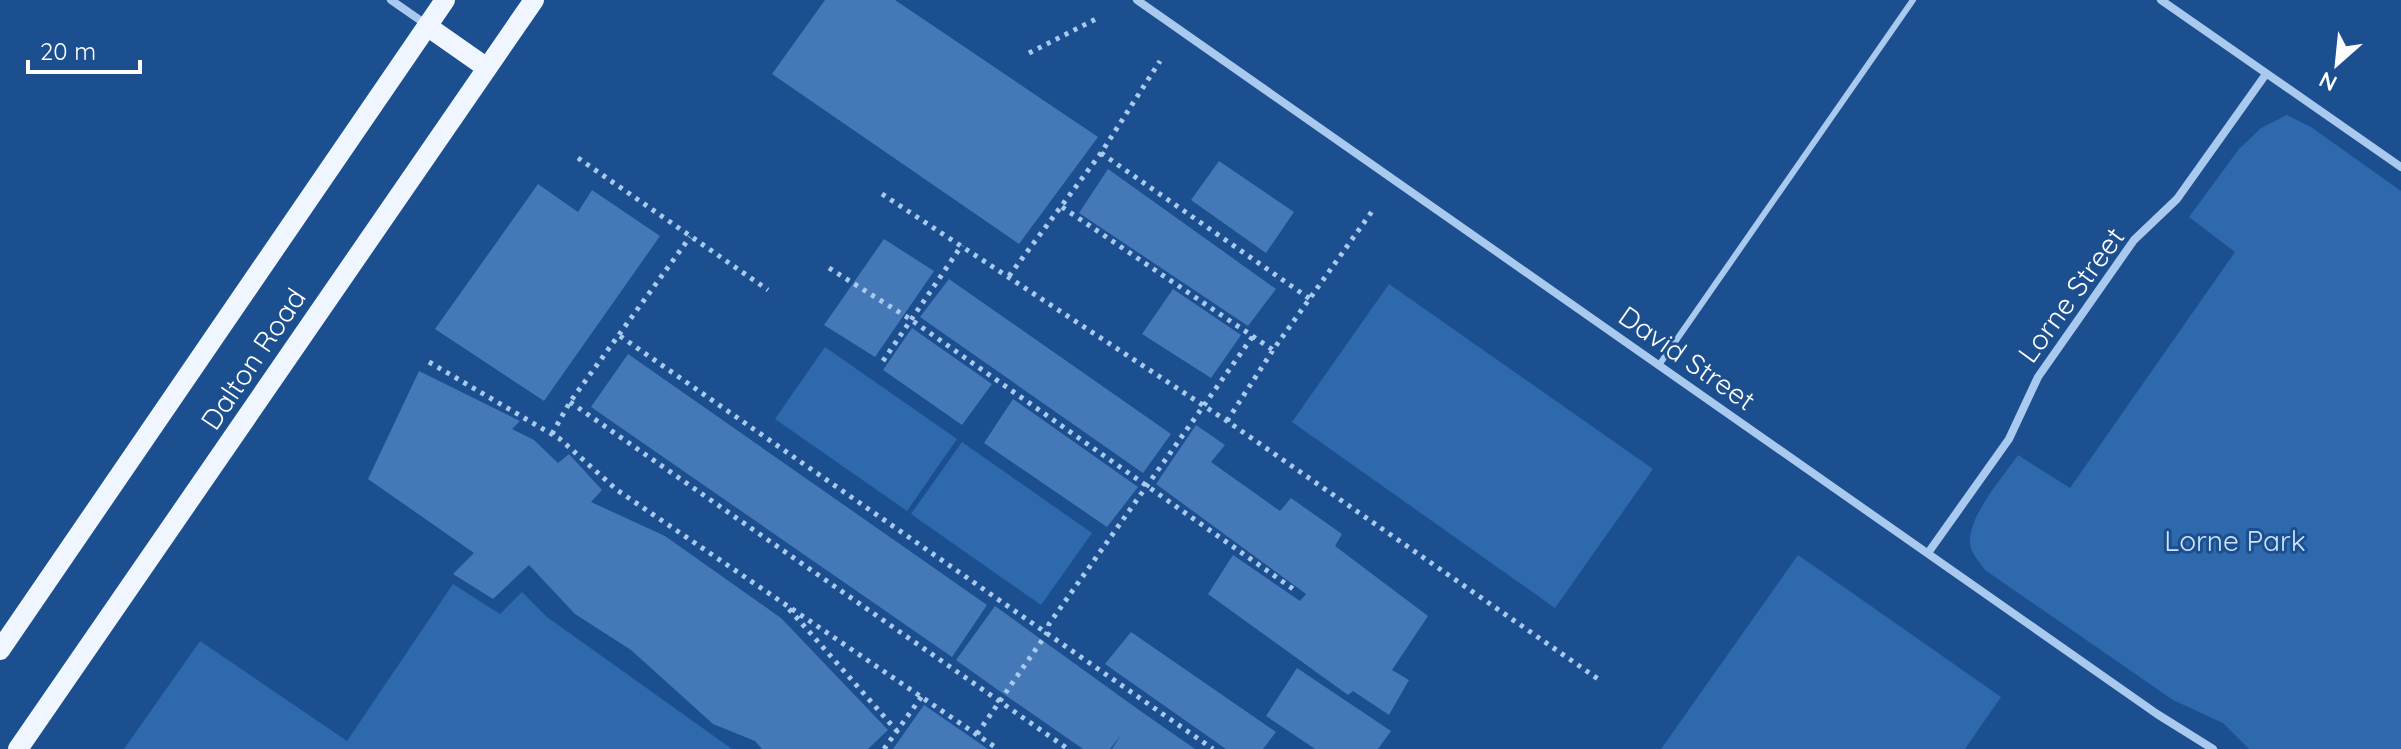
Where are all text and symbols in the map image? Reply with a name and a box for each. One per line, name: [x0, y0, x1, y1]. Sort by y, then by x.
scale bar: [28, 24, 140, 74]
north arrow: [2297, 24, 2377, 104]
text: 20 m: [40, 36, 96, 66]
text: N: [2314, 66, 2341, 98]
street label: Lorne Street: [2010, 220, 2131, 369]
street label: Dalton Road: [192, 281, 313, 436]
street label: David Street: [1612, 298, 1762, 417]
park label: Lorne Park: [2164, 523, 2306, 558]

